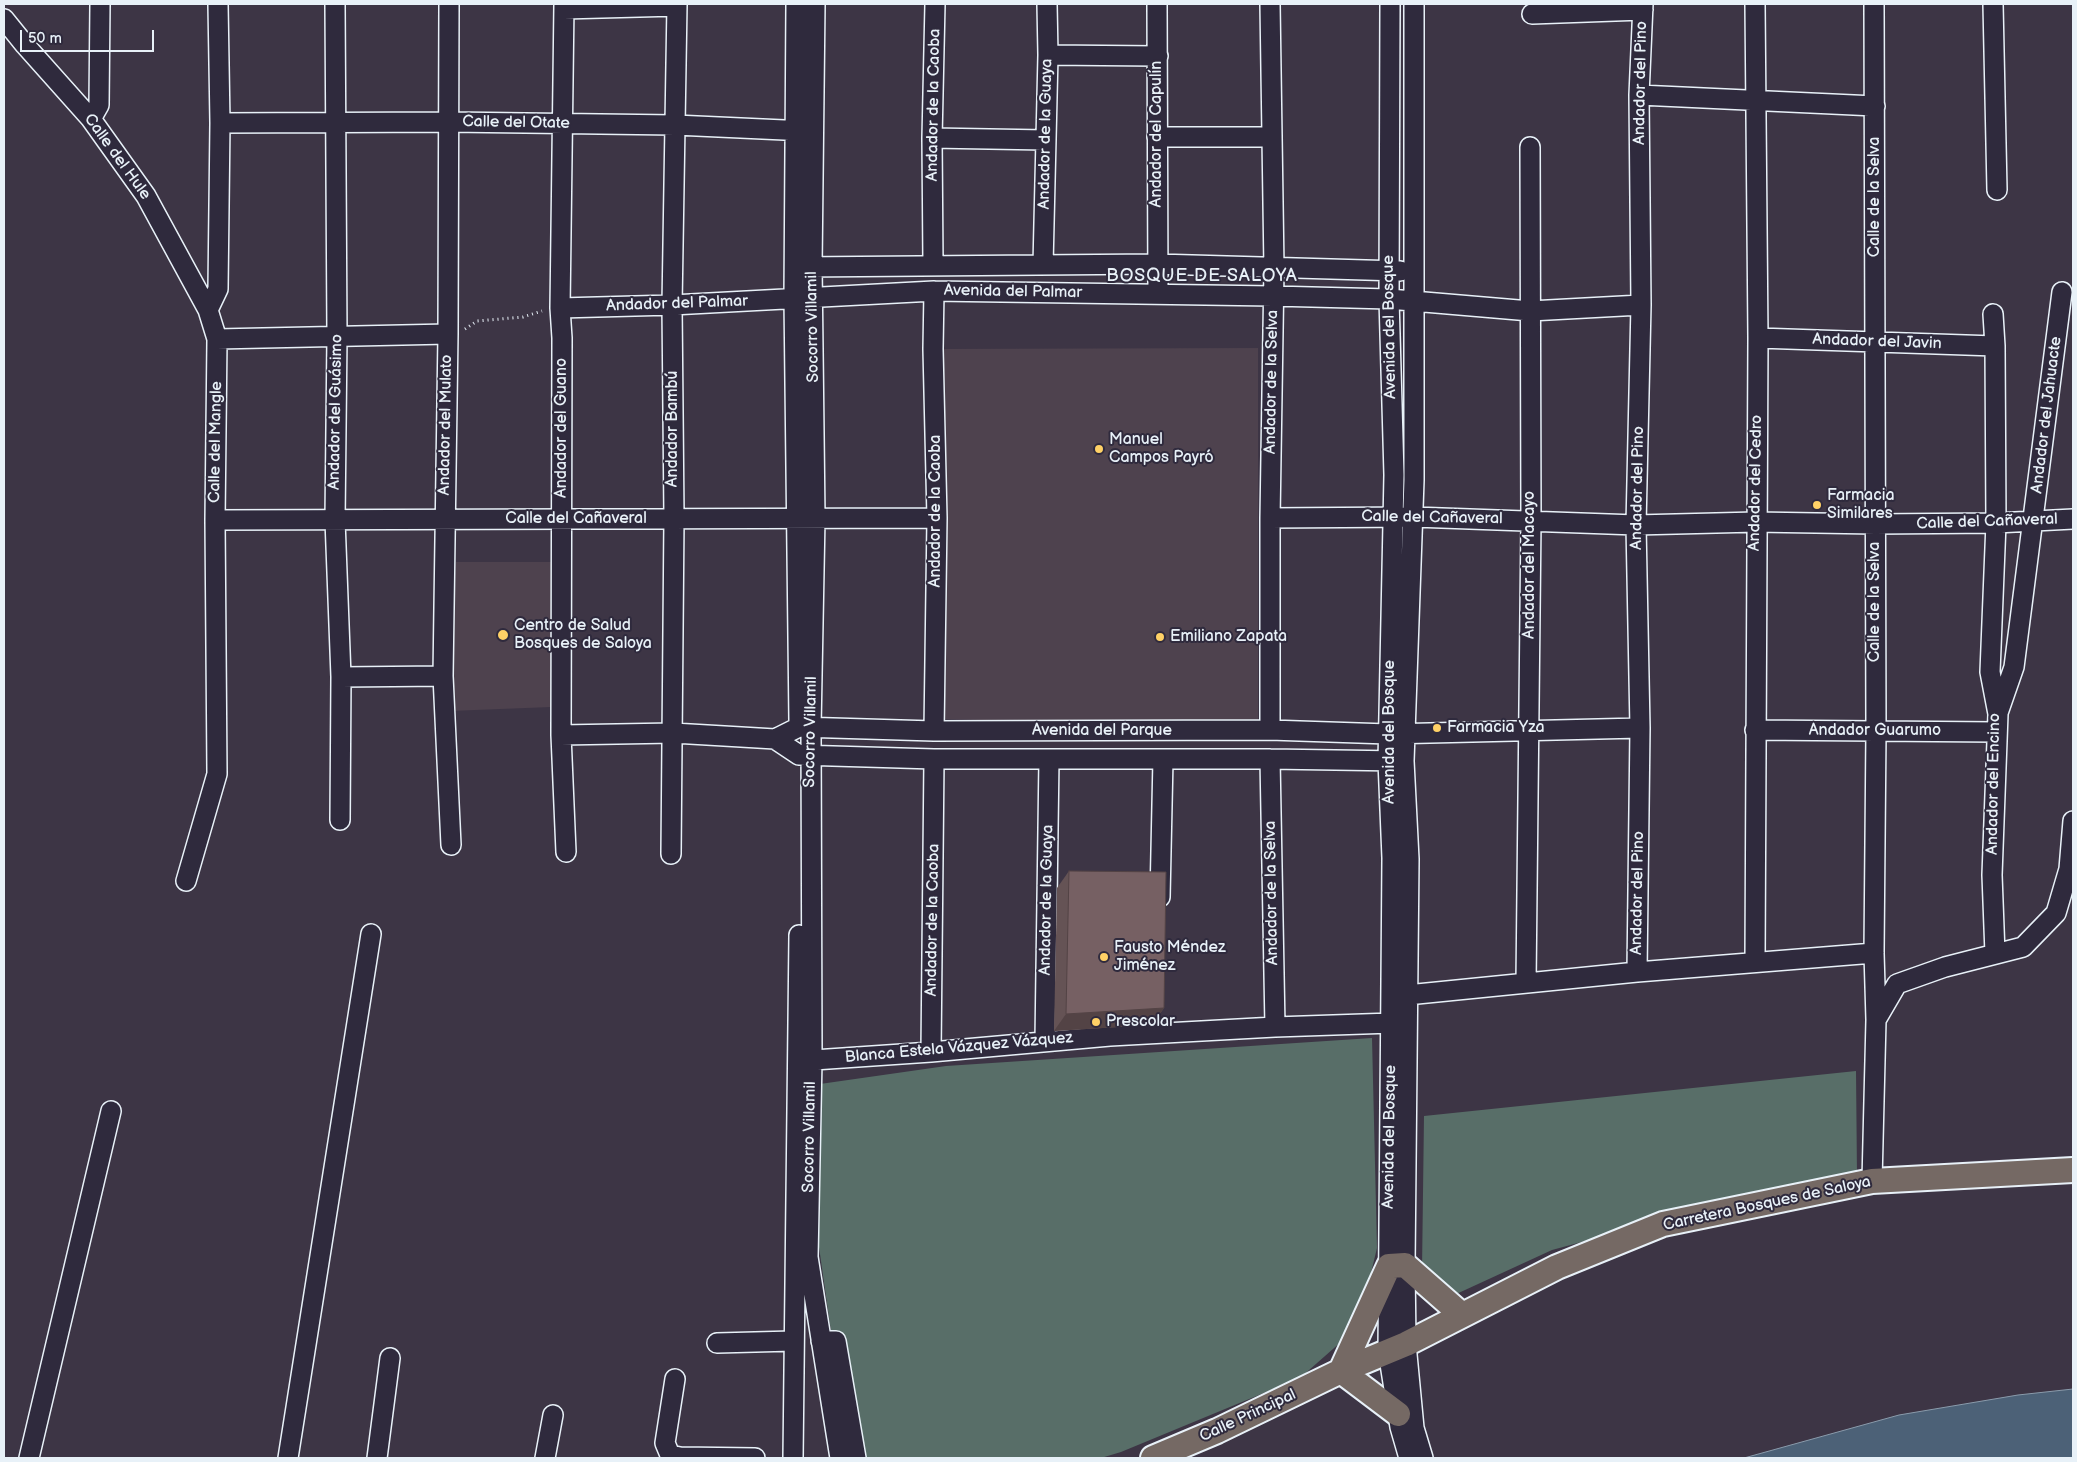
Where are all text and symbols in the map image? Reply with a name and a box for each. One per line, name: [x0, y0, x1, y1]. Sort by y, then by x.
scale bar: [22, 20, 156, 52]
street label: Andador del Pino: [1630, 21, 1652, 145]
street label: Andador de la Caoba: [923, 28, 945, 182]
text: 50 m: [28, 29, 62, 48]
street label: Andador de la Guaya: [1035, 58, 1057, 210]
street label: Andador del Capulín: [1147, 61, 1167, 207]
street label: Calle del Hule: [79, 110, 155, 204]
street label: Calle del Otate: [462, 112, 570, 134]
street label: Calle de la Selva: [1865, 137, 1885, 257]
street label: Avenida del Bosque: [1379, 255, 1401, 399]
district label: BOSQUE DE SALOYA: [1104, 265, 1300, 287]
street label: Socorro Villamil: [802, 271, 824, 383]
street label: Avenida del Palmar: [944, 281, 1082, 303]
street label: Andador del Palmar: [606, 292, 748, 316]
street label: Andador de la Selva: [1261, 310, 1283, 454]
street label: Andador del Javin: [1812, 330, 1942, 354]
street label: Andador del Guásimo: [325, 334, 347, 490]
street label: Andador del Jahuacte: [2028, 335, 2066, 495]
street label: Andador del Mulato: [435, 355, 457, 495]
street label: Andador del Guano: [552, 358, 572, 498]
street label: Andador Bambú: [663, 371, 683, 487]
street label: Calle del Mangle: [205, 381, 227, 503]
street label: Andador del Cedro: [1745, 415, 1767, 551]
street label: Andador del Pino: [1627, 426, 1649, 550]
place label: Manuel Campos Payró: [1109, 430, 1214, 468]
street label: Andador de la Caoba: [926, 435, 946, 587]
marker: Manuel Campos Payró: [1093, 443, 1105, 455]
place label: Farmacia Similares: [1827, 486, 1894, 524]
street label: Andador del Macayo: [1520, 491, 1540, 639]
marker: Farmacia Similares: [1811, 499, 1823, 511]
street label: Calle del Cañaveral: [1361, 507, 1503, 529]
street label: Calle del Cañaveral: [505, 509, 647, 529]
street label: Calle del Cañaveral: [1916, 510, 2058, 534]
street label: Calle de la Selva: [1865, 542, 1885, 662]
place label: Centro de Salud Bosques de Saloya: [514, 616, 652, 654]
place label: Emiliano Zapata: [1170, 627, 1287, 647]
marker: Centro de Salud Bosques de Saloya: [496, 628, 510, 642]
marker: Emiliano Zapata: [1154, 631, 1166, 643]
street label: Avenida del Bosque: [1380, 660, 1400, 804]
street label: Socorro Villamil: [800, 676, 822, 788]
street label: Andador del Encino: [1983, 713, 2005, 855]
place label: Farmacia Yza: [1447, 718, 1545, 738]
street label: Avenida del Parque: [1032, 721, 1172, 741]
street label: Andador Guarumo: [1809, 721, 1941, 741]
marker: Farmacia Yza: [1431, 722, 1443, 734]
street label: Andador de la Selva: [1261, 821, 1283, 965]
street label: Andador de la Guaya: [1036, 824, 1058, 976]
street label: Andador del Pino: [1627, 831, 1649, 955]
street label: Andador de la Caoba: [922, 843, 944, 997]
place label: Fausto Méndez Jiménez: [1114, 938, 1226, 976]
marker: Fausto Méndez Jiménez: [1098, 951, 1110, 963]
place label: Prescolar: [1106, 1012, 1175, 1032]
marker: Prescolar: [1090, 1016, 1102, 1028]
street label: Blanca Estela Vázquez Vázquez: [844, 1028, 1074, 1068]
street label: Avenida del Bosque: [1379, 1065, 1401, 1209]
street label: Socorro Villamil: [799, 1081, 821, 1193]
street label: Carretera Bosques de Saloya: [1661, 1173, 1873, 1235]
street label: Calle Principal: [1197, 1385, 1299, 1447]

